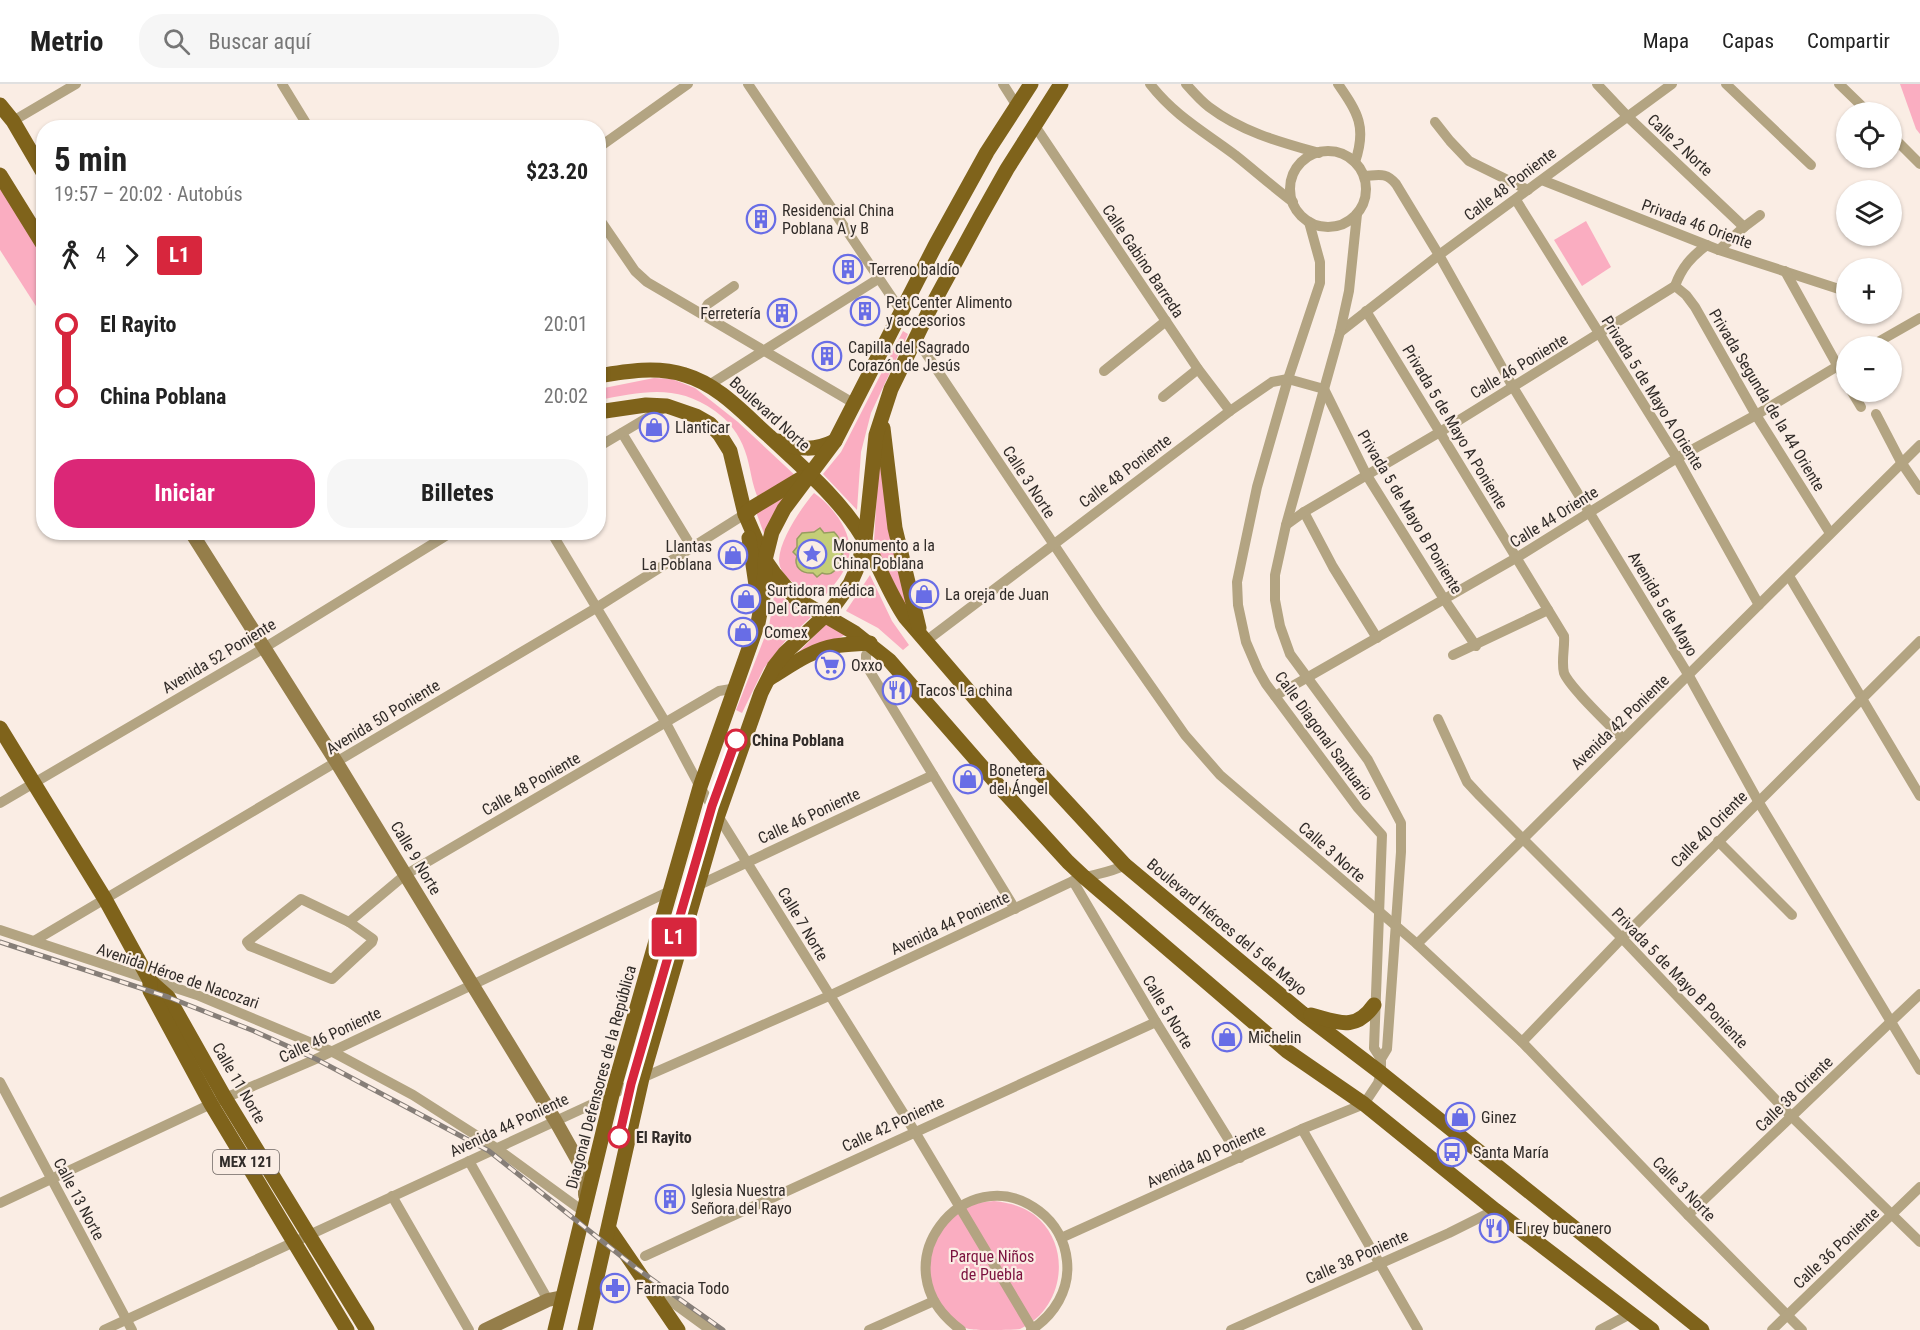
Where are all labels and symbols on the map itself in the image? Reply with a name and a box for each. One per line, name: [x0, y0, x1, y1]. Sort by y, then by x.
street label: Calle 2 Norte: [1643, 110, 1717, 180]
street label: Calle 48 Poniente: [1460, 143, 1560, 225]
street label: Privada 46 Oriente: [1639, 195, 1755, 253]
place label: Residencial China Poblana A y B: [782, 201, 894, 238]
street label: Calle Gabino Barreda: [1098, 201, 1188, 321]
building icon: Residencial China Poblana A y B: [745, 203, 777, 235]
building icon: Terreno baldío: [832, 253, 864, 285]
place label: Terreno baldío: [869, 260, 960, 279]
place label: Pet Center Alimento y accesorios: [886, 293, 1012, 330]
building icon: Pet Center Alimento y accesorios: [849, 295, 881, 327]
building icon: Ferretería: [766, 297, 798, 329]
place label: Ferretería: [700, 304, 761, 323]
street label: Privada Segunda de la 44 Oriente: [1705, 306, 1829, 494]
street label: Privada 5 de Mayo A Oriente: [1598, 312, 1708, 474]
street label: Calle 46 Poniente: [1467, 329, 1571, 403]
place label: Capilla del Sagrado Corazón de Jesús: [848, 338, 970, 375]
building icon: Capilla del Sagrado Corazón de Jesús: [811, 340, 843, 372]
street label: Privada 5 de Mayo A Poniente: [1398, 341, 1512, 513]
street label: Boulevard Norte: [726, 373, 814, 455]
shop icon: Llanticar: [638, 411, 670, 443]
place label: Llanticar: [675, 418, 730, 437]
street label: Privada 5 de Mayo B Poniente: [1354, 427, 1466, 597]
street label: Calle 48 Poniente: [1075, 430, 1175, 512]
street label: Calle 3 Norte: [999, 442, 1059, 522]
street label: Calle 44 Oriente: [1506, 482, 1602, 552]
place label: Monumento a la China Poblana: [833, 536, 935, 573]
place label: Llantas La Poblana: [642, 537, 712, 574]
place icon: Monumento a la China Poblana: [796, 538, 828, 570]
shop icon: Llantas La Poblana: [717, 539, 749, 571]
street label: Avenida 5 de Mayo: [1624, 548, 1702, 660]
shop icon: La oreja de Juan: [908, 578, 940, 610]
place label: Surtidora médica Del Carmen: [767, 581, 875, 618]
shop icon: Surtidora médica Del Carmen: [730, 583, 762, 615]
place label: La oreja de Juan: [945, 585, 1049, 604]
street label: Avenida 52 Poniente: [159, 615, 279, 697]
shop icon: Comex: [727, 616, 759, 648]
place label: Comex: [764, 623, 808, 642]
supermarket icon: Oxxo: [814, 649, 846, 681]
place label: Oxxo: [851, 656, 883, 675]
street label: Calle Diagonal Santuario: [1271, 668, 1377, 804]
street label: Avenida 42 Poniente: [1567, 670, 1673, 774]
restaurant icon: Tacos La china: [881, 674, 913, 706]
street label: Avenida 50 Poniente: [323, 676, 443, 758]
place label: Tacos La china: [918, 681, 1013, 700]
marker: China Poblana: [725, 729, 747, 751]
place label: China Poblana: [752, 731, 844, 750]
street label: Calle 48 Poniente: [478, 748, 584, 820]
place label: Bonetera del Ángel: [989, 761, 1048, 798]
shop icon: Bonetera del Ángel: [952, 763, 984, 795]
street label: Calle 46 Poniente: [755, 784, 863, 848]
street label: Calle 40 Oriente: [1667, 787, 1751, 871]
street label: Calle 9 Norte: [387, 818, 445, 898]
street label: Calle 3 Norte: [1295, 818, 1369, 886]
street label: Boulevard Héroes del 5 de Mayo: [1143, 855, 1311, 999]
street label: Calle 7 Norte: [774, 884, 832, 964]
street label: Avenida 44 Poniente: [888, 887, 1012, 959]
street label: Privada 5 de Mayo B Poniente: [1608, 904, 1752, 1052]
line badge: L1: [647, 918, 701, 956]
street label: Avenida Héroe de Nacozari: [94, 939, 262, 1013]
street label: Diagonal Defensores de la República: [562, 963, 640, 1191]
street label: Calle 5 Norte: [1139, 972, 1197, 1052]
street label: Calle 46 Poniente: [276, 1003, 384, 1067]
shop icon: Michelin: [1211, 1021, 1243, 1053]
place label: Michelin: [1248, 1028, 1301, 1047]
street label: Calle 11 Norte: [208, 1039, 270, 1127]
street label: Calle 38 Oriente: [1751, 1052, 1837, 1136]
street label: Avenida 44 Poniente: [447, 1089, 571, 1161]
street label: Calle 42 Poniente: [839, 1092, 947, 1156]
shop icon: Ginez: [1444, 1101, 1476, 1133]
place label: Ginez: [1481, 1108, 1516, 1127]
street label: Avenida 40 Poniente: [1144, 1120, 1268, 1192]
marker: El Rayito: [608, 1126, 630, 1148]
place label: El Rayito: [636, 1128, 692, 1147]
bus stop icon: Santa María: [1436, 1136, 1468, 1168]
place label: Santa María: [1473, 1143, 1549, 1162]
road number: MEX 121: [213, 1150, 279, 1174]
street label: Calle 3 Norte: [1649, 1153, 1719, 1225]
street label: Calle 13 Norte: [49, 1155, 109, 1243]
place label: Iglesia Nuestra Señora del Rayo: [691, 1181, 792, 1218]
building icon: Iglesia Nuestra Señora del Rayo: [654, 1183, 686, 1215]
street label: Calle 36 Poniente: [1789, 1203, 1883, 1293]
restaurant icon: El rey bucanero: [1478, 1212, 1510, 1244]
place label: El rey bucanero: [1515, 1219, 1611, 1238]
street label: Calle 38 Poniente: [1303, 1226, 1411, 1288]
park label: Parque Niños de Puebla: [950, 1247, 1034, 1284]
pharmacy icon: Farmacia Todo: [599, 1272, 631, 1304]
place label: Farmacia Todo: [636, 1279, 729, 1298]

